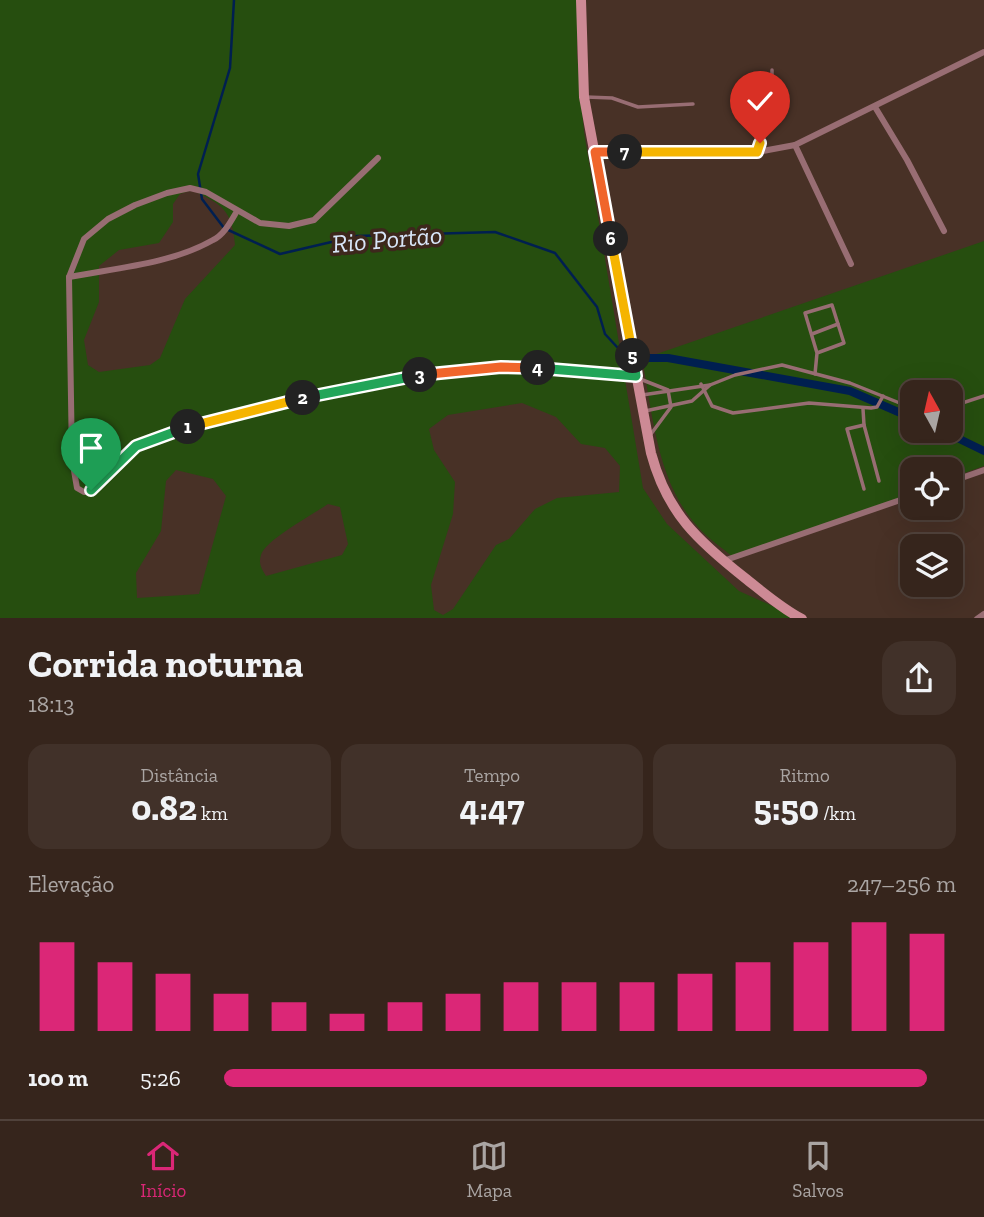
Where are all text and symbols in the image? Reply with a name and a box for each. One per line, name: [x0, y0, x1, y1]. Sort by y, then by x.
pin: [730, 71, 790, 143]
icon: check: [741, 82, 779, 120]
pin: 7: [608, 134, 642, 170]
text: 7: [620, 140, 629, 163]
water label: Rio Portão: [331, 218, 443, 260]
pin: 6: [594, 222, 628, 256]
text: 6: [605, 227, 616, 250]
pin: 5: [616, 338, 650, 374]
text: 5: [628, 344, 637, 367]
pin: 4: [520, 350, 556, 386]
text: 4: [532, 356, 543, 379]
pin: 3: [402, 358, 438, 392]
text: 3: [414, 363, 425, 386]
pin: 2: [286, 380, 320, 416]
north arrow: [900, 380, 962, 443]
map controls: [900, 380, 963, 597]
text: 2: [297, 386, 308, 409]
pin: 1: [170, 410, 206, 444]
text: 1: [184, 415, 191, 438]
pin: [61, 418, 121, 490]
icon: arrive: [72, 429, 110, 467]
button: locate: [900, 457, 963, 520]
button: layers: [900, 534, 963, 597]
text: Corrida noturna: [28, 641, 304, 687]
button: share: [882, 641, 956, 715]
text: 18:13: [28, 690, 74, 718]
text: Distância: [141, 764, 218, 787]
text: Tempo: [464, 764, 520, 787]
text: Ritmo: [780, 764, 830, 787]
text: 0.82: [131, 787, 197, 829]
text: 4:47: [459, 787, 525, 829]
text: 5:50: [753, 787, 819, 829]
text: km: [197, 802, 228, 825]
text: /km: [819, 802, 856, 825]
text: Elevação: [28, 870, 114, 898]
text: 247–256 m: [847, 870, 956, 898]
text: 100 m: [28, 1064, 88, 1092]
text: 5:26: [140, 1064, 181, 1092]
tab: Início: [140, 1137, 186, 1202]
tab: Mapa: [467, 1137, 512, 1202]
tab: Salvos: [792, 1137, 844, 1202]

